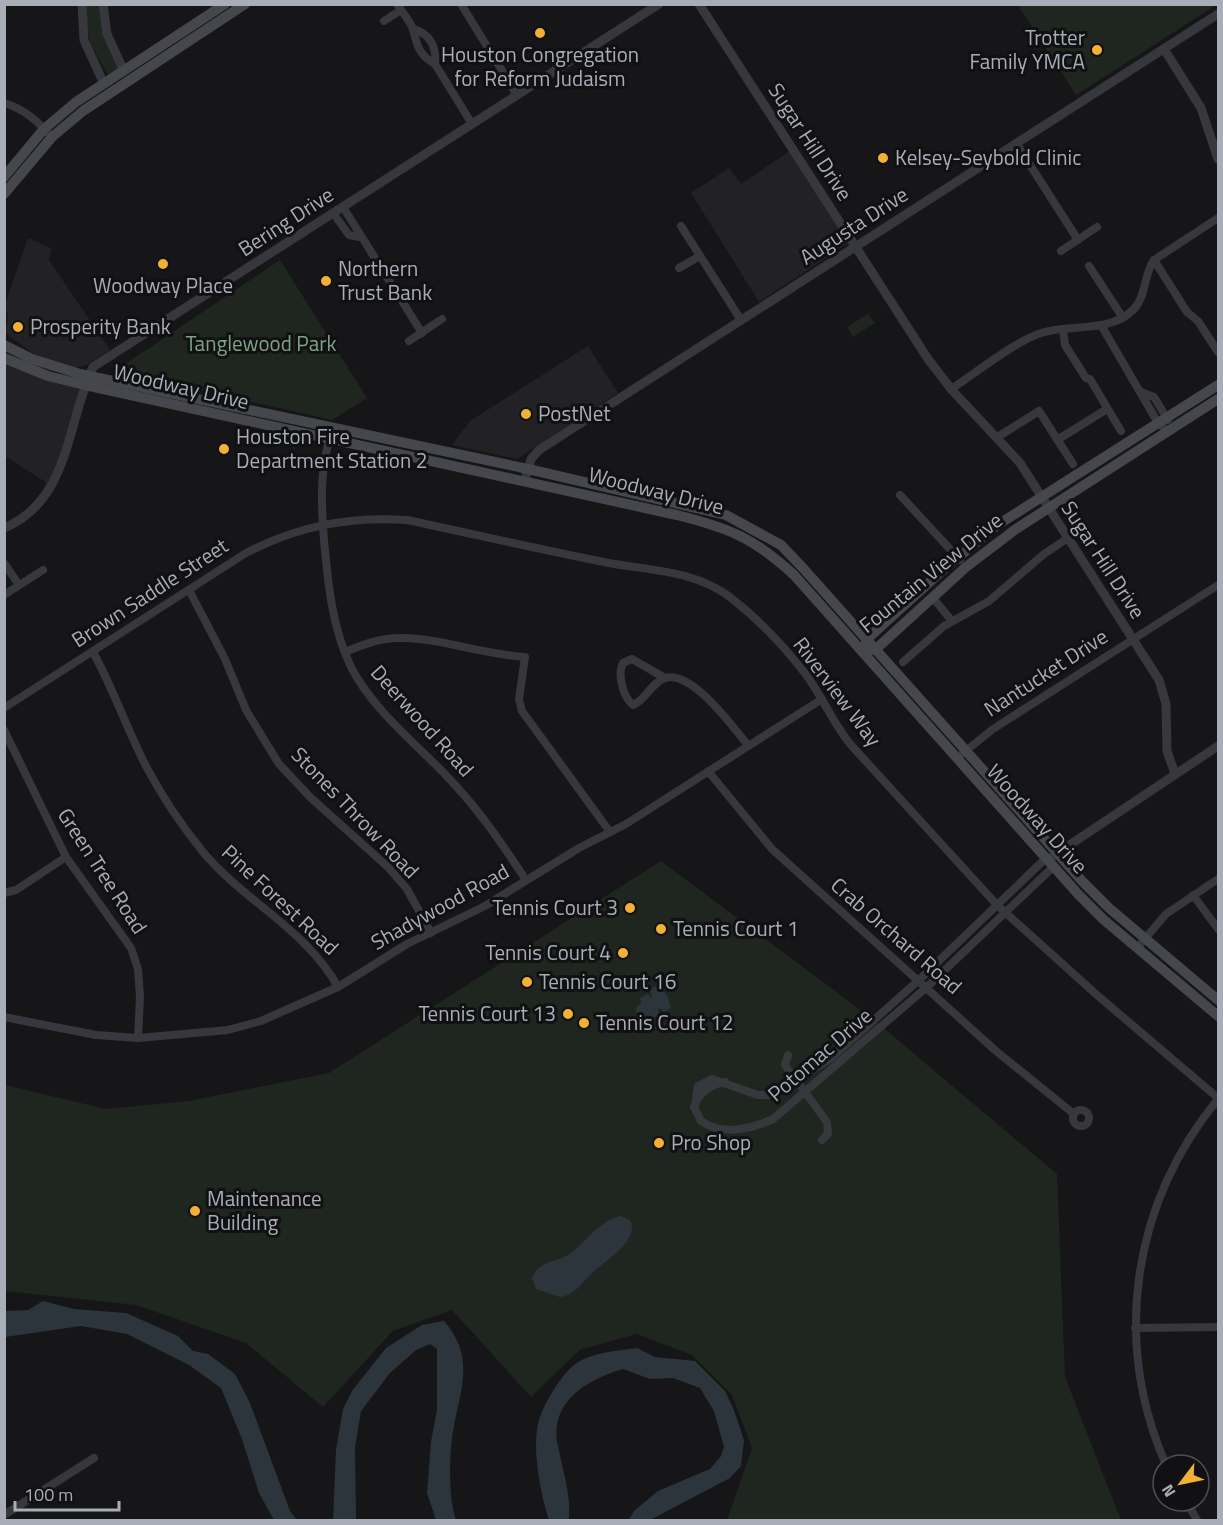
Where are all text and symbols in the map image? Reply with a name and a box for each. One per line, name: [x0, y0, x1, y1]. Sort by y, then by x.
place label: Trotter Family YMCA: [969, 21, 1085, 77]
marker: Houston Congregation for Reform Judaism: [533, 26, 547, 40]
place label: Houston Congregation for Reform Judaism: [441, 38, 639, 94]
marker: Trotter Family YMCA: [1090, 43, 1104, 57]
street label: Sugar Hill Drive: [761, 76, 861, 207]
place label: Kelsey-Seybold Clinic: [895, 141, 1081, 173]
marker: Kelsey-Seybold Clinic: [876, 151, 890, 165]
street label: Bering Drive: [231, 178, 339, 264]
street label: Augusta Drive: [793, 178, 914, 272]
place label: Northern Trust Bank: [338, 252, 432, 308]
marker: Woodway Place: [156, 257, 170, 271]
place label: Woodway Place: [93, 269, 233, 301]
marker: Northern Trust Bank: [319, 274, 333, 288]
place label: Prosperity Bank: [30, 310, 171, 342]
marker: Prosperity Bank: [11, 320, 25, 334]
park label: Tanglewood Park: [185, 327, 337, 359]
street label: Woodway Drive: [110, 355, 252, 417]
place label: PostNet: [538, 397, 611, 429]
marker: PostNet: [519, 407, 533, 421]
place label: Houston Fire Department Station 2: [236, 420, 428, 476]
marker: Houston Fire Department Station 2: [217, 442, 231, 456]
street label: Woodway Drive: [585, 458, 727, 522]
street label: Sugar Hill Drive: [1054, 494, 1154, 625]
street label: Fountain View Drive: [852, 504, 1009, 640]
street label: Brown Saddle Street: [65, 529, 235, 655]
street label: Nantucket Drive: [977, 620, 1114, 724]
street label: Riverview Way: [786, 630, 890, 753]
street label: Deerwood Road: [364, 657, 482, 784]
street label: Stones Throw Road: [284, 739, 427, 885]
street label: Woodway Drive: [980, 756, 1096, 880]
street label: Green Tree Road: [50, 801, 156, 940]
street label: Pine Forest Road: [215, 836, 347, 962]
street label: Shadywood Road: [365, 855, 514, 957]
street label: Crab Orchard Road: [824, 869, 969, 1001]
place label: Tennis Court 3: [492, 891, 618, 923]
marker: Tennis Court 3: [623, 901, 637, 915]
place label: Tennis Court 1: [673, 912, 799, 944]
marker: Tennis Court 1: [654, 922, 668, 936]
place label: Tennis Court 4: [485, 936, 611, 968]
marker: Tennis Court 4: [616, 946, 630, 960]
place label: Tennis Court 16: [539, 965, 677, 997]
marker: Tennis Court 16: [520, 975, 534, 989]
place label: Tennis Court 13: [418, 997, 556, 1029]
street label: Potomac Drive: [760, 1000, 879, 1109]
place label: Tennis Court 12: [596, 1006, 734, 1038]
marker: Tennis Court 13: [561, 1007, 575, 1021]
marker: Tennis Court 12: [577, 1016, 591, 1030]
place label: Pro Shop: [671, 1126, 751, 1158]
marker: Pro Shop: [652, 1136, 666, 1150]
place label: Maintenance Building: [207, 1182, 322, 1238]
marker: Maintenance Building: [188, 1204, 202, 1218]
north arrow: [1151, 1453, 1211, 1513]
scale bar: [15, 1474, 118, 1512]
text: N: [1155, 1480, 1181, 1502]
text: 100 m: [24, 1481, 73, 1508]

